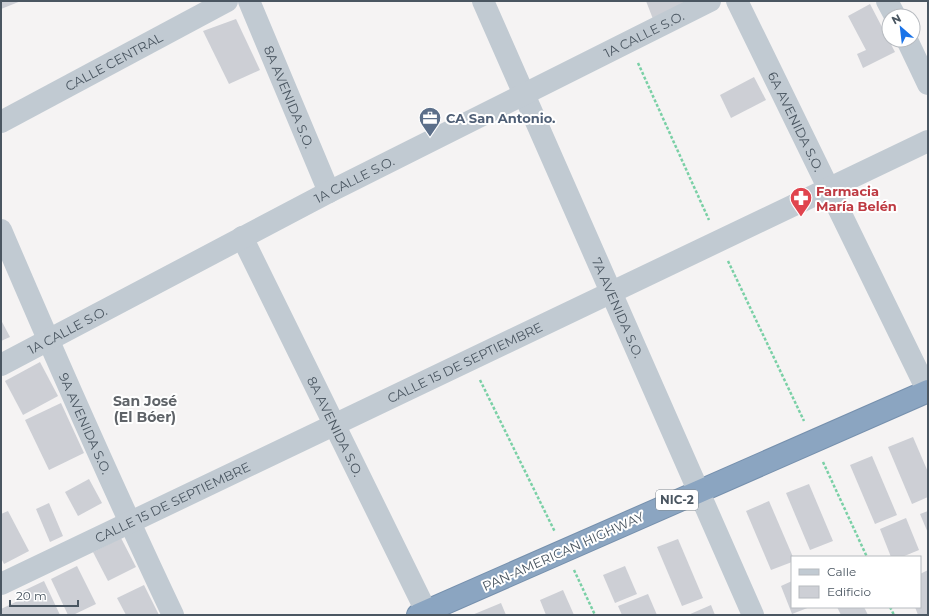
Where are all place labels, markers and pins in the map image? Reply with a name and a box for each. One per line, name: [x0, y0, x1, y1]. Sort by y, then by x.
office icon: CA San Antonio.: [417, 105, 443, 138]
place label: CA San Antonio.: [446, 110, 555, 126]
place label: Farmacia María Belén: [816, 183, 897, 214]
pharmacy icon: Farmacia María Belén: [788, 185, 814, 218]

